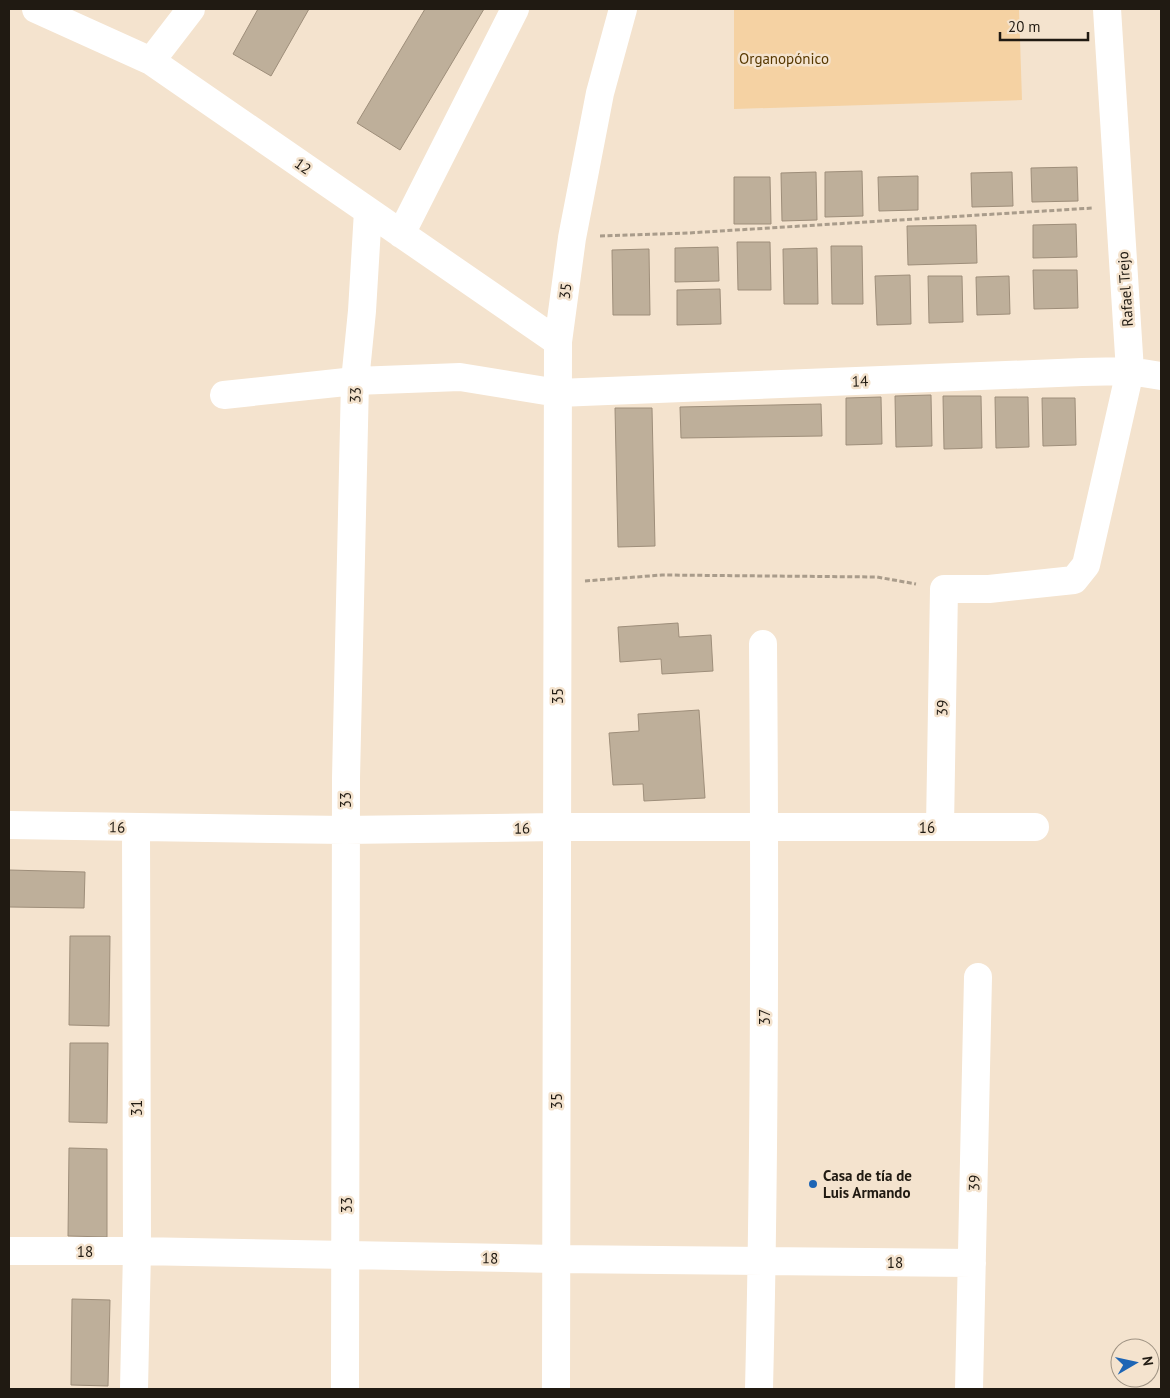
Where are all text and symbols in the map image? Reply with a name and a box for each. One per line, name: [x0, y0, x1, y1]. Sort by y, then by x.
scale bar: [1000, 10, 1088, 42]
text: 20 m: [1008, 17, 1041, 36]
park label: Organopónico: [739, 49, 829, 68]
street label: 12: [291, 154, 315, 178]
street label: Rafael Trejo: [1113, 251, 1137, 327]
street label: 35: [555, 282, 575, 300]
street label: 14: [851, 371, 869, 391]
street label: 33: [345, 386, 365, 404]
street label: 35: [548, 688, 567, 704]
street label: 39: [932, 700, 952, 716]
street label: 33: [336, 792, 355, 808]
street label: 16: [109, 817, 125, 837]
street label: 16: [514, 818, 530, 838]
street label: 16: [919, 818, 935, 837]
street label: 37: [755, 1009, 774, 1025]
street label: 35: [547, 1093, 566, 1109]
street label: 31: [127, 1100, 146, 1116]
place label: Casa de tía de Luis Armando: [823, 1166, 912, 1202]
street label: 39: [964, 1175, 984, 1191]
marker: Casa de tía de Luis Armando: [807, 1178, 819, 1190]
street label: 33: [337, 1197, 356, 1213]
street label: 18: [77, 1242, 93, 1261]
street label: 18: [482, 1248, 498, 1268]
street label: 18: [887, 1253, 903, 1272]
north arrow: [1110, 1338, 1160, 1388]
text: N: [1138, 1355, 1157, 1367]

